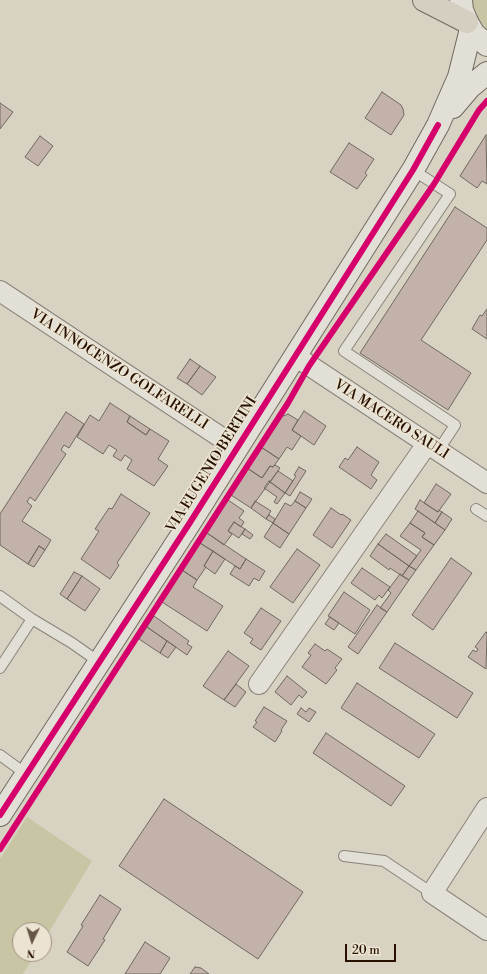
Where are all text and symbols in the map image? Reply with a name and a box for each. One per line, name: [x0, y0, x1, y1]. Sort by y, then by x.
street label: VIA INNOCENZO GOLFARELLI: [27, 306, 211, 434]
street label: VIA MACERO SAULI: [331, 377, 451, 463]
street label: VIA EUGENIO BERTINI: [163, 394, 261, 536]
north arrow: [12, 922, 52, 962]
scale bar: [347, 936, 398, 962]
text: 20 m: [352, 943, 380, 958]
text: N: [26, 946, 36, 960]

